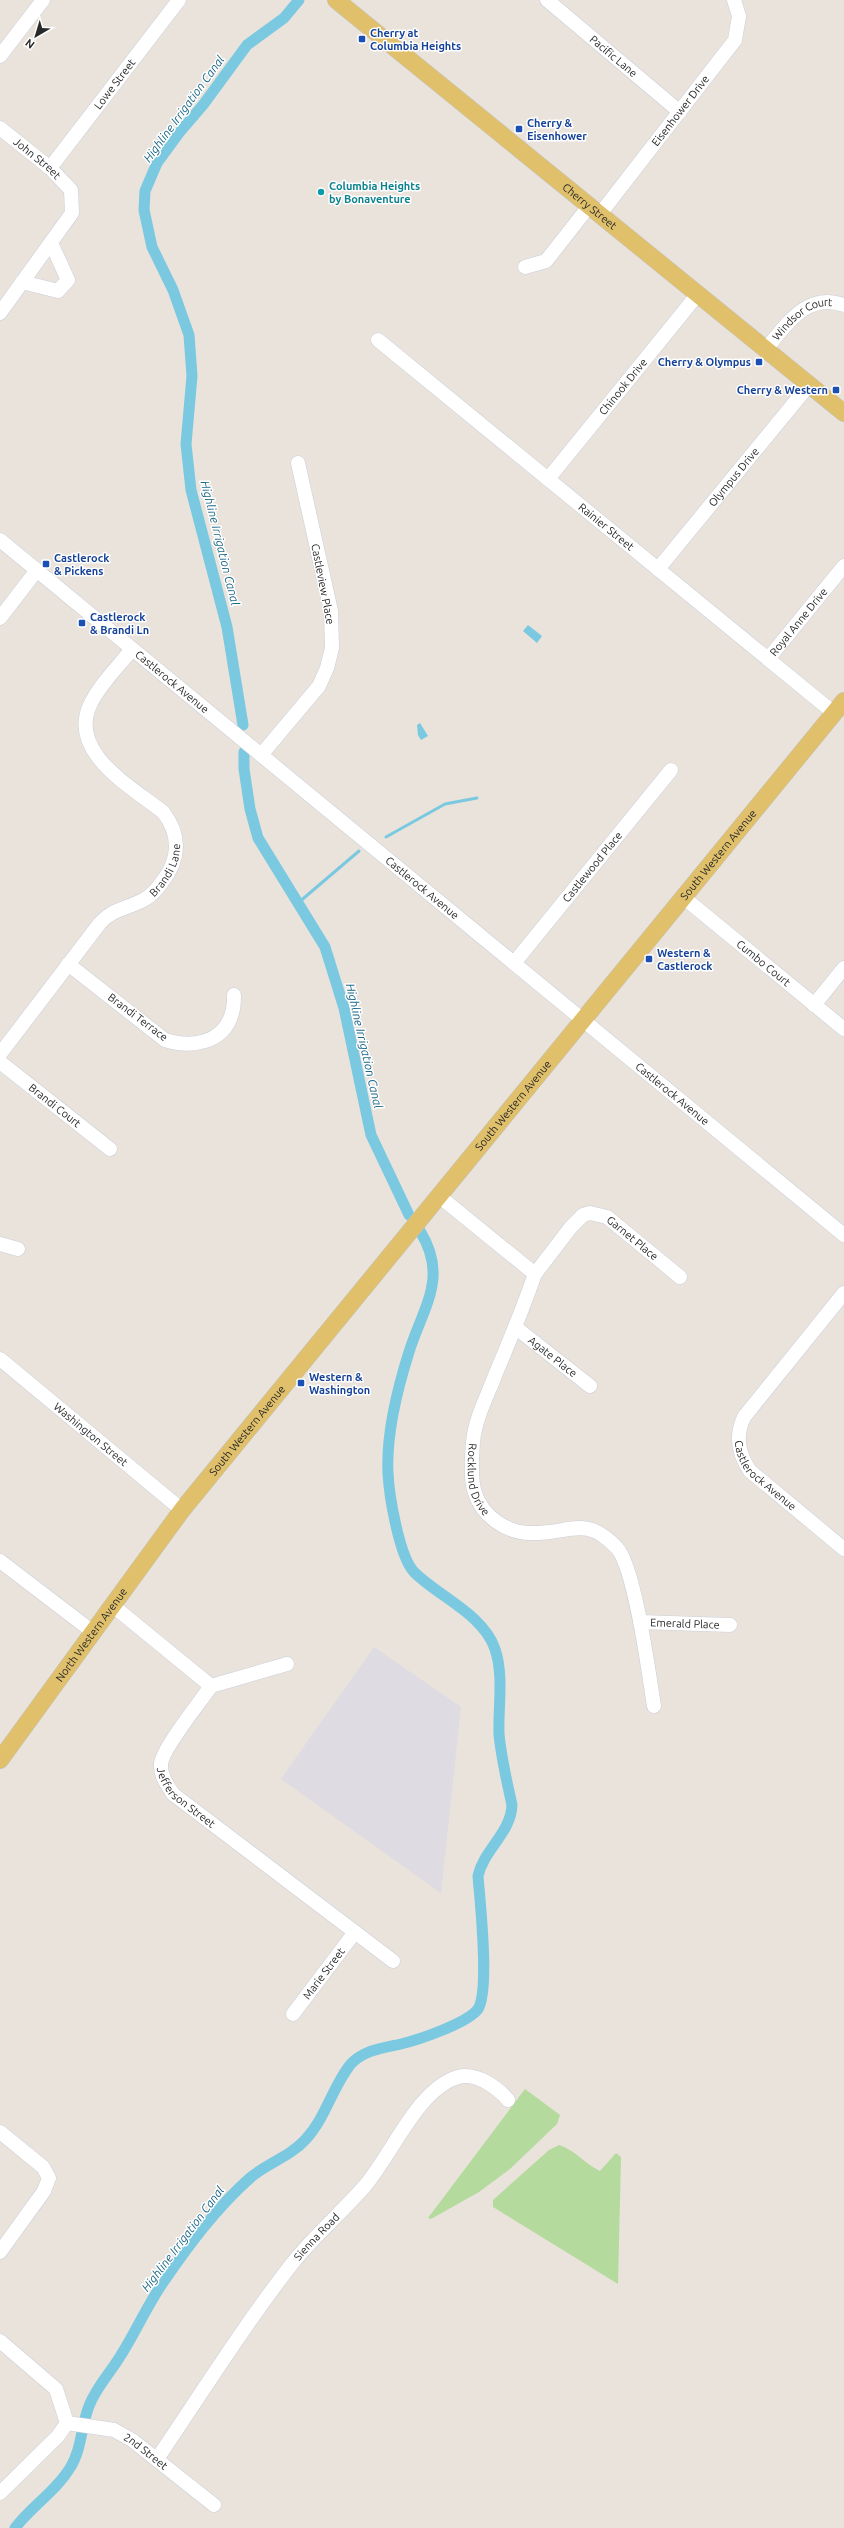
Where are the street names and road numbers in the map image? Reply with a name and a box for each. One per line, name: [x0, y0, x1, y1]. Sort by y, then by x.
street label: Pacific Lane: [587, 33, 640, 79]
street label: Lowe Street: [92, 56, 138, 111]
street label: Eisenhower Drive: [649, 73, 711, 148]
street label: John Street: [11, 135, 64, 182]
street label: Cherry Street: [560, 181, 620, 232]
street label: Windsor Court: [770, 296, 833, 343]
street label: Chinook Drive: [597, 356, 649, 417]
street label: Olympus Drive: [706, 445, 761, 509]
street label: Rainier Street: [576, 501, 637, 553]
street label: Castleview Place: [309, 543, 337, 625]
street label: Royal Anne Drive: [767, 586, 830, 658]
street label: Castlerock Avenue: [133, 648, 211, 715]
street label: South Western Avenue: [678, 807, 759, 902]
street label: Castlewood Place: [560, 829, 624, 904]
street label: Brandi Lane: [147, 844, 182, 899]
street label: Castlerock Avenue: [383, 854, 461, 921]
street label: Cumbo Court: [734, 937, 793, 989]
street label: Brandi Terrace: [106, 991, 170, 1043]
street label: South Western Avenue: [473, 1058, 553, 1153]
street label: Castlerock Avenue: [633, 1060, 711, 1127]
street label: Brandi Court: [27, 1081, 84, 1130]
street label: Garnet Place: [605, 1213, 661, 1263]
street label: Agate Place: [526, 1334, 579, 1379]
street label: South Western Avenue: [207, 1383, 287, 1478]
street label: Washington Street: [51, 1400, 131, 1469]
street label: Castlerock Avenue: [733, 1440, 799, 1513]
street label: Rocklund Drive: [466, 1443, 492, 1518]
street label: North Western Avenue: [53, 1585, 129, 1684]
street label: Emerald Place: [650, 1616, 720, 1631]
street label: Jefferson Street: [155, 1767, 218, 1830]
street label: Marie Street: [300, 1945, 347, 2001]
street label: Sienna Road: [291, 2211, 342, 2263]
street label: 2nd Street: [122, 2431, 171, 2472]

